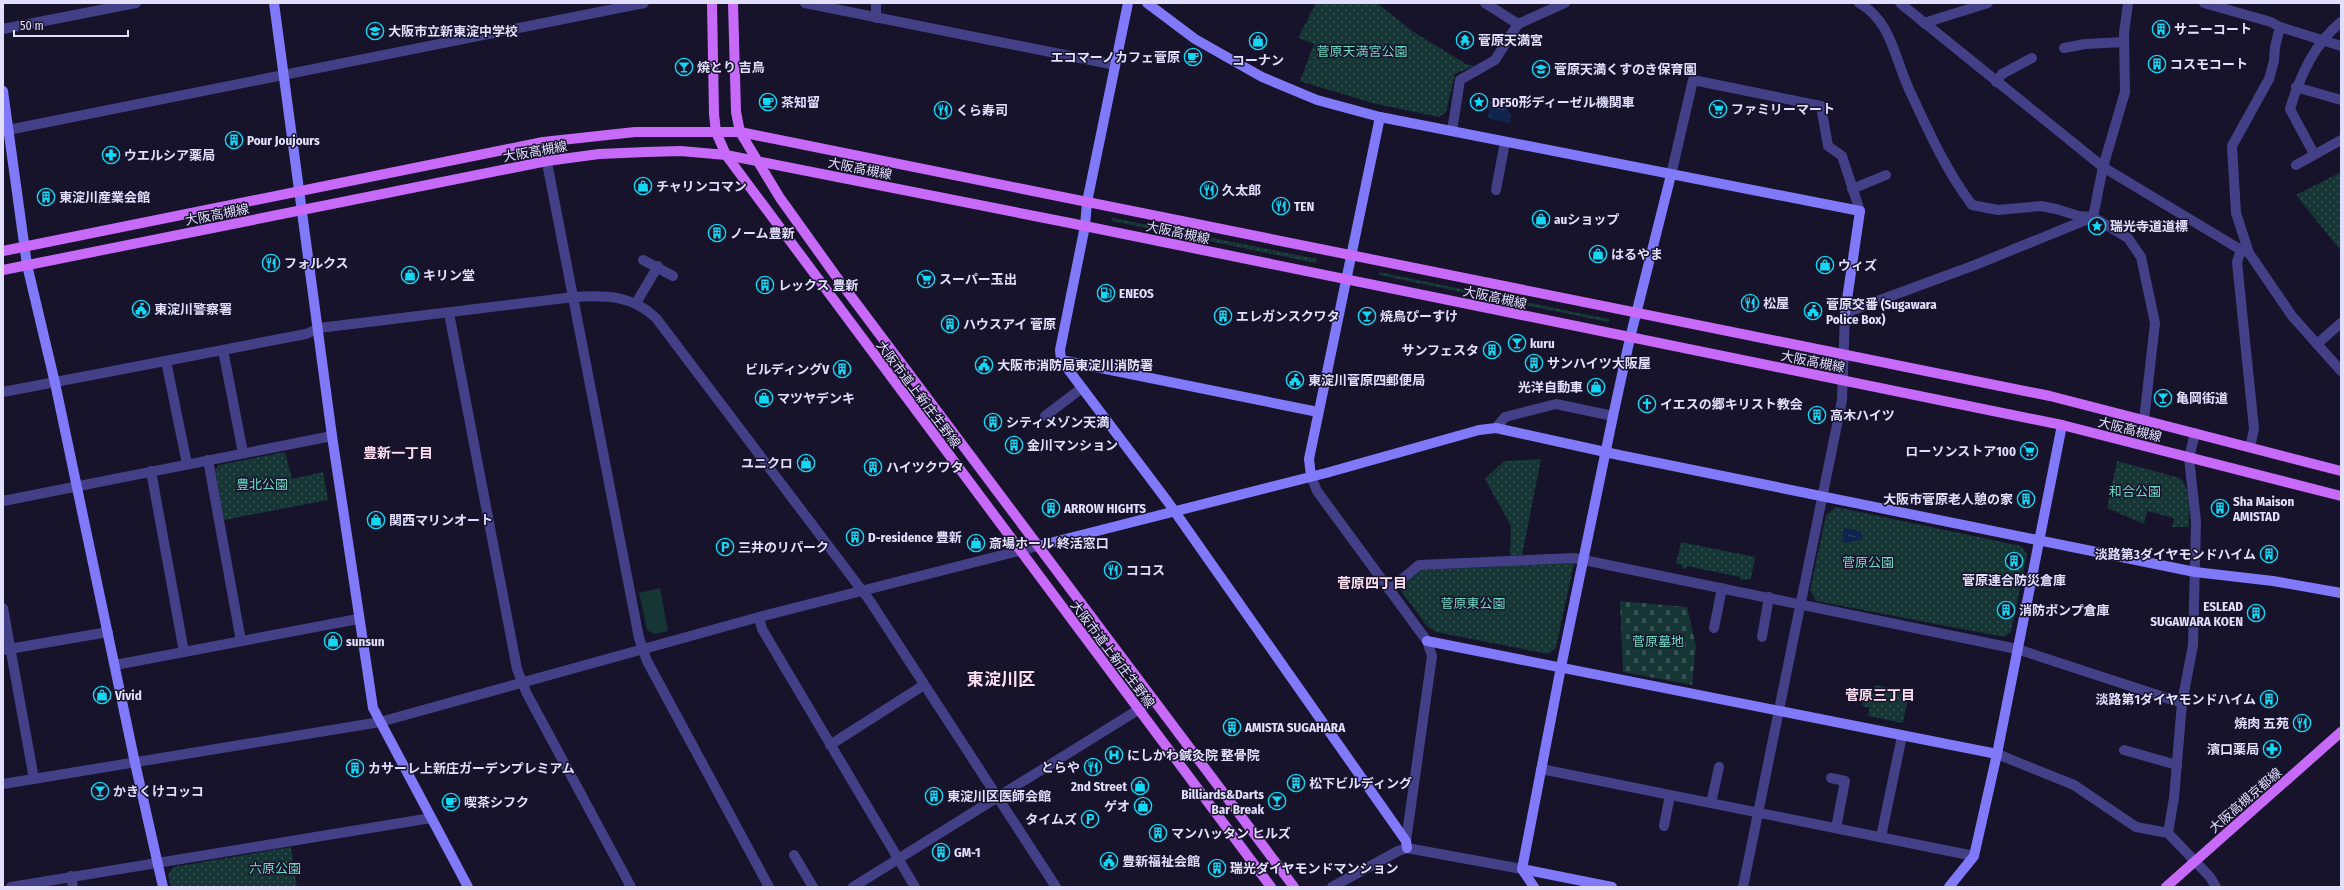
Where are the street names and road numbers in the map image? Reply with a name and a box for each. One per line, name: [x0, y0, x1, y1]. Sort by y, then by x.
street label: 大阪高槻線: [502, 138, 568, 165]
street label: 大阪高槻線: [827, 155, 893, 182]
street label: 大阪高槻線: [184, 201, 250, 228]
street label: 大阪高槻線: [1145, 218, 1211, 247]
street label: 大阪高槻線: [1462, 283, 1528, 312]
street label: 大阪市道上新庄生野線: [873, 338, 964, 451]
street label: 大阪高槻線: [1780, 348, 1846, 375]
street label: 大阪高槻線: [2097, 414, 2163, 445]
street label: 大阪市道上新庄生野線: [1067, 598, 1158, 711]
street label: 大阪高槻京都線: [2206, 765, 2285, 836]

